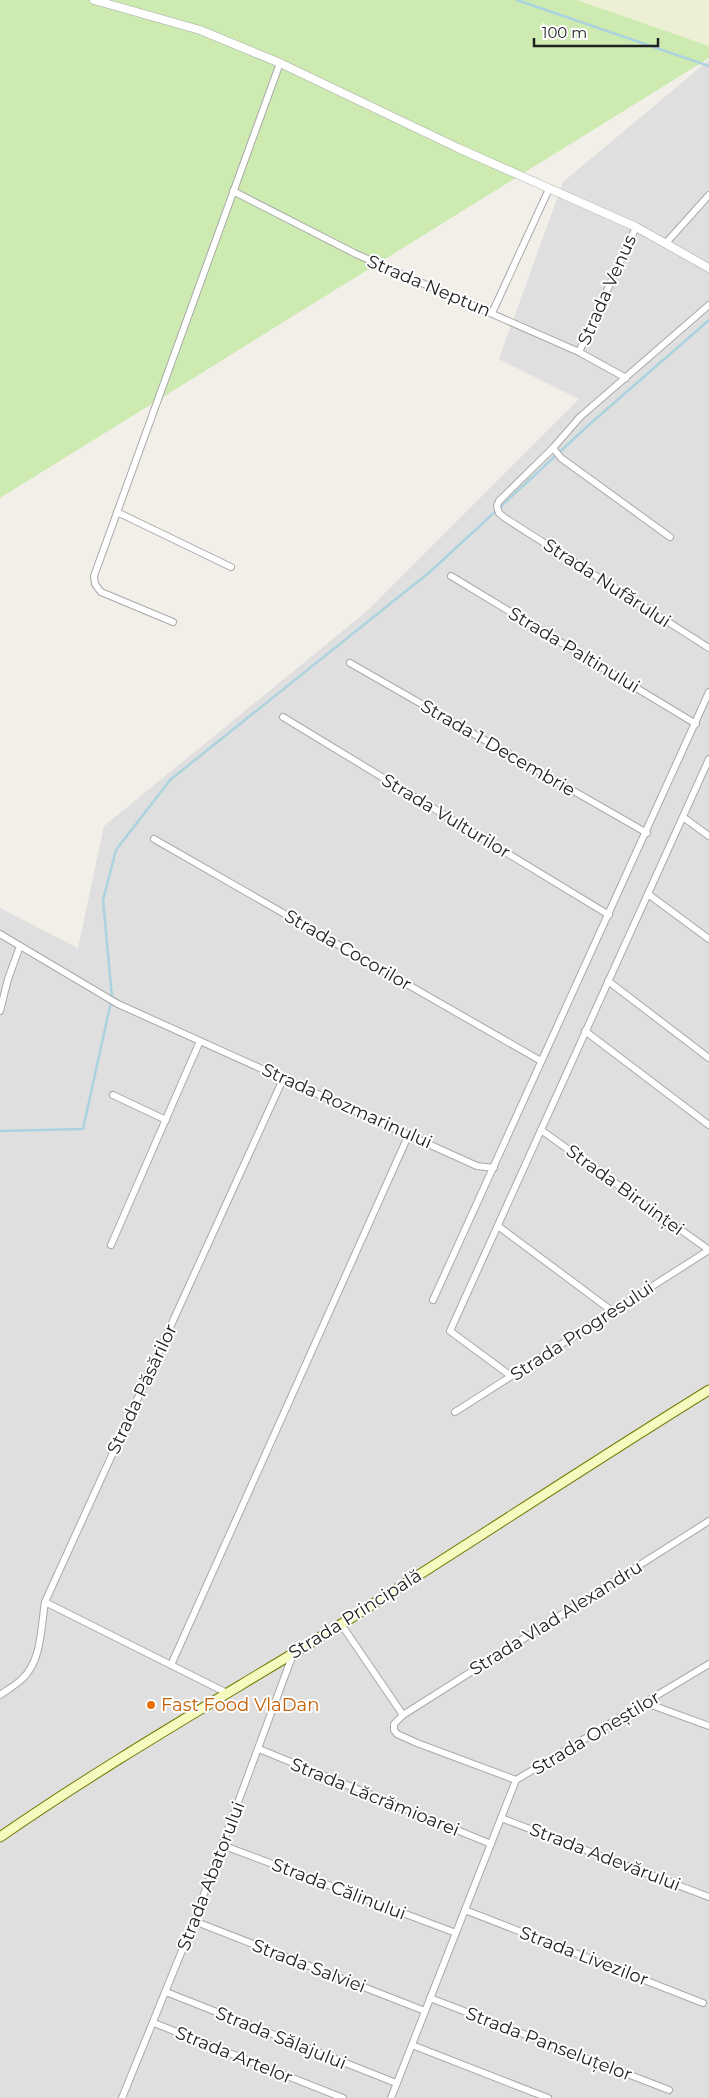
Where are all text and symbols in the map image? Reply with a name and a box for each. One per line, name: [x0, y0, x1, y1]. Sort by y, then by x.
scale bar: [534, 15, 658, 47]
text: 100 m: [542, 23, 587, 42]
street label: Strada Venus: [573, 231, 641, 349]
street label: Strada Neptun: [364, 250, 494, 322]
street label: Strada Nufărului: [539, 534, 675, 632]
street label: Strada Paltinului: [504, 602, 644, 698]
street label: Strada 1 Decembrie: [417, 695, 579, 801]
street label: Strada Vulturilor: [378, 769, 514, 863]
street label: Strada Cocorilor: [280, 905, 416, 995]
street label: Strada Rozmarinului: [258, 1059, 436, 1153]
street label: Strada Biruinței: [561, 1140, 688, 1241]
street label: Strada Progresului: [506, 1276, 658, 1386]
street label: Strada Păsărilor: [102, 1320, 182, 1458]
street label: Strada Vlad Alexandru: [465, 1556, 647, 1680]
street label: Strada Principală: [284, 1564, 426, 1664]
street label: Strada Oneștilor: [528, 1686, 665, 1781]
place label: Fast Food VlaDan: [161, 1694, 319, 1716]
marker: Fast Food VlaDan: [145, 1699, 157, 1711]
street label: Strada Lăcrămioarei: [287, 1753, 463, 1841]
street label: Strada Abatorului: [172, 1798, 250, 1954]
street label: Strada Adevărului: [526, 1818, 684, 1896]
street label: Strada Călinului: [269, 1853, 409, 1925]
street label: Strada Livezilor: [517, 1921, 651, 1991]
street label: Strada Salviei: [249, 1934, 369, 1998]
street label: Strada Sălajului: [212, 2002, 350, 2074]
street label: Strada Panseluțelor: [462, 2002, 635, 2087]
street label: Strada Artelor: [172, 2021, 296, 2089]

